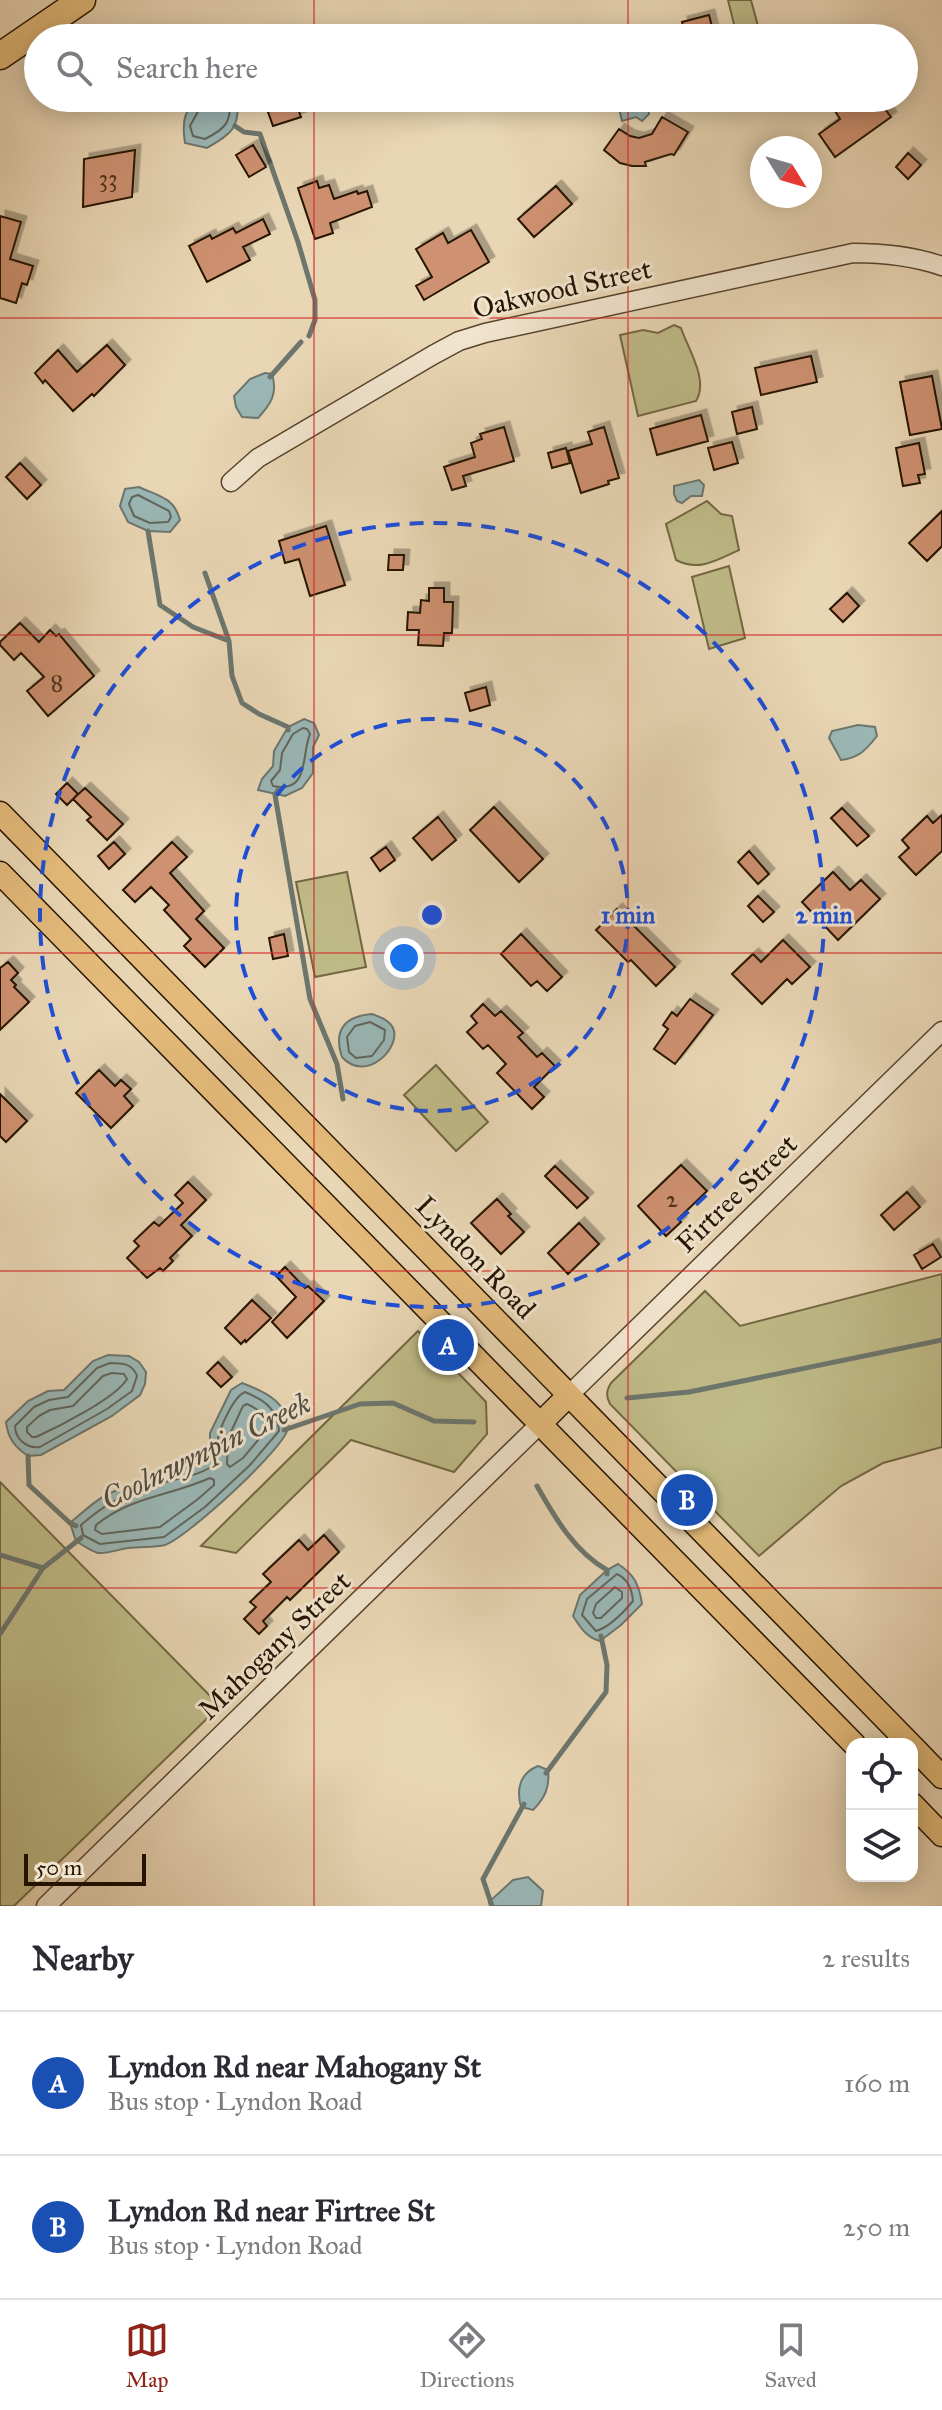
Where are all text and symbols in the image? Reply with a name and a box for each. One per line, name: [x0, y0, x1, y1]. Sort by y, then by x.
search box: [24, 24, 918, 112]
icon: search: [52, 46, 96, 90]
text: Search here: [116, 50, 258, 86]
north arrow: [750, 136, 822, 208]
house number: 33: [98, 163, 118, 193]
street label: Oakwood Street: [469, 251, 655, 326]
house number: 8: [51, 668, 63, 698]
text: 1 min: [601, 900, 655, 930]
text: 2 min: [796, 900, 852, 930]
centre of rings: [418, 901, 446, 929]
your location: [384, 938, 424, 978]
street label: Firtree Street: [668, 1127, 805, 1260]
house number: 2: [666, 1184, 678, 1214]
street label: Lyndon Road: [408, 1188, 543, 1326]
pin: A: [422, 1315, 474, 1375]
water label: Coolnwynpin Creek: [95, 1385, 317, 1518]
pin: B: [661, 1470, 713, 1530]
street label: Mahogany Street: [191, 1564, 358, 1727]
map controls: [846, 1738, 918, 1882]
button: locate: [846, 1738, 918, 1810]
button: layers: [846, 1810, 918, 1882]
scale bar: [24, 1850, 146, 1886]
text: 50 m: [36, 1854, 82, 1881]
text: Nearby: [32, 1938, 134, 1979]
text: 2 results: [822, 1942, 910, 1974]
text: Lyndon Rd near Mahogany St: [108, 2049, 481, 2085]
text: A: [49, 2067, 67, 2099]
text: 160 m: [844, 2067, 910, 2099]
text: Bus stop · Lyndon Road: [108, 2085, 363, 2117]
text: Lyndon Rd near Firtree St: [108, 2193, 435, 2229]
text: B: [49, 2211, 67, 2243]
text: 250 m: [843, 2211, 910, 2243]
text: Bus stop · Lyndon Road: [108, 2229, 363, 2261]
tab: Map: [125, 2318, 169, 2393]
tab: Directions: [419, 2318, 514, 2393]
tab: Saved: [765, 2318, 817, 2393]

